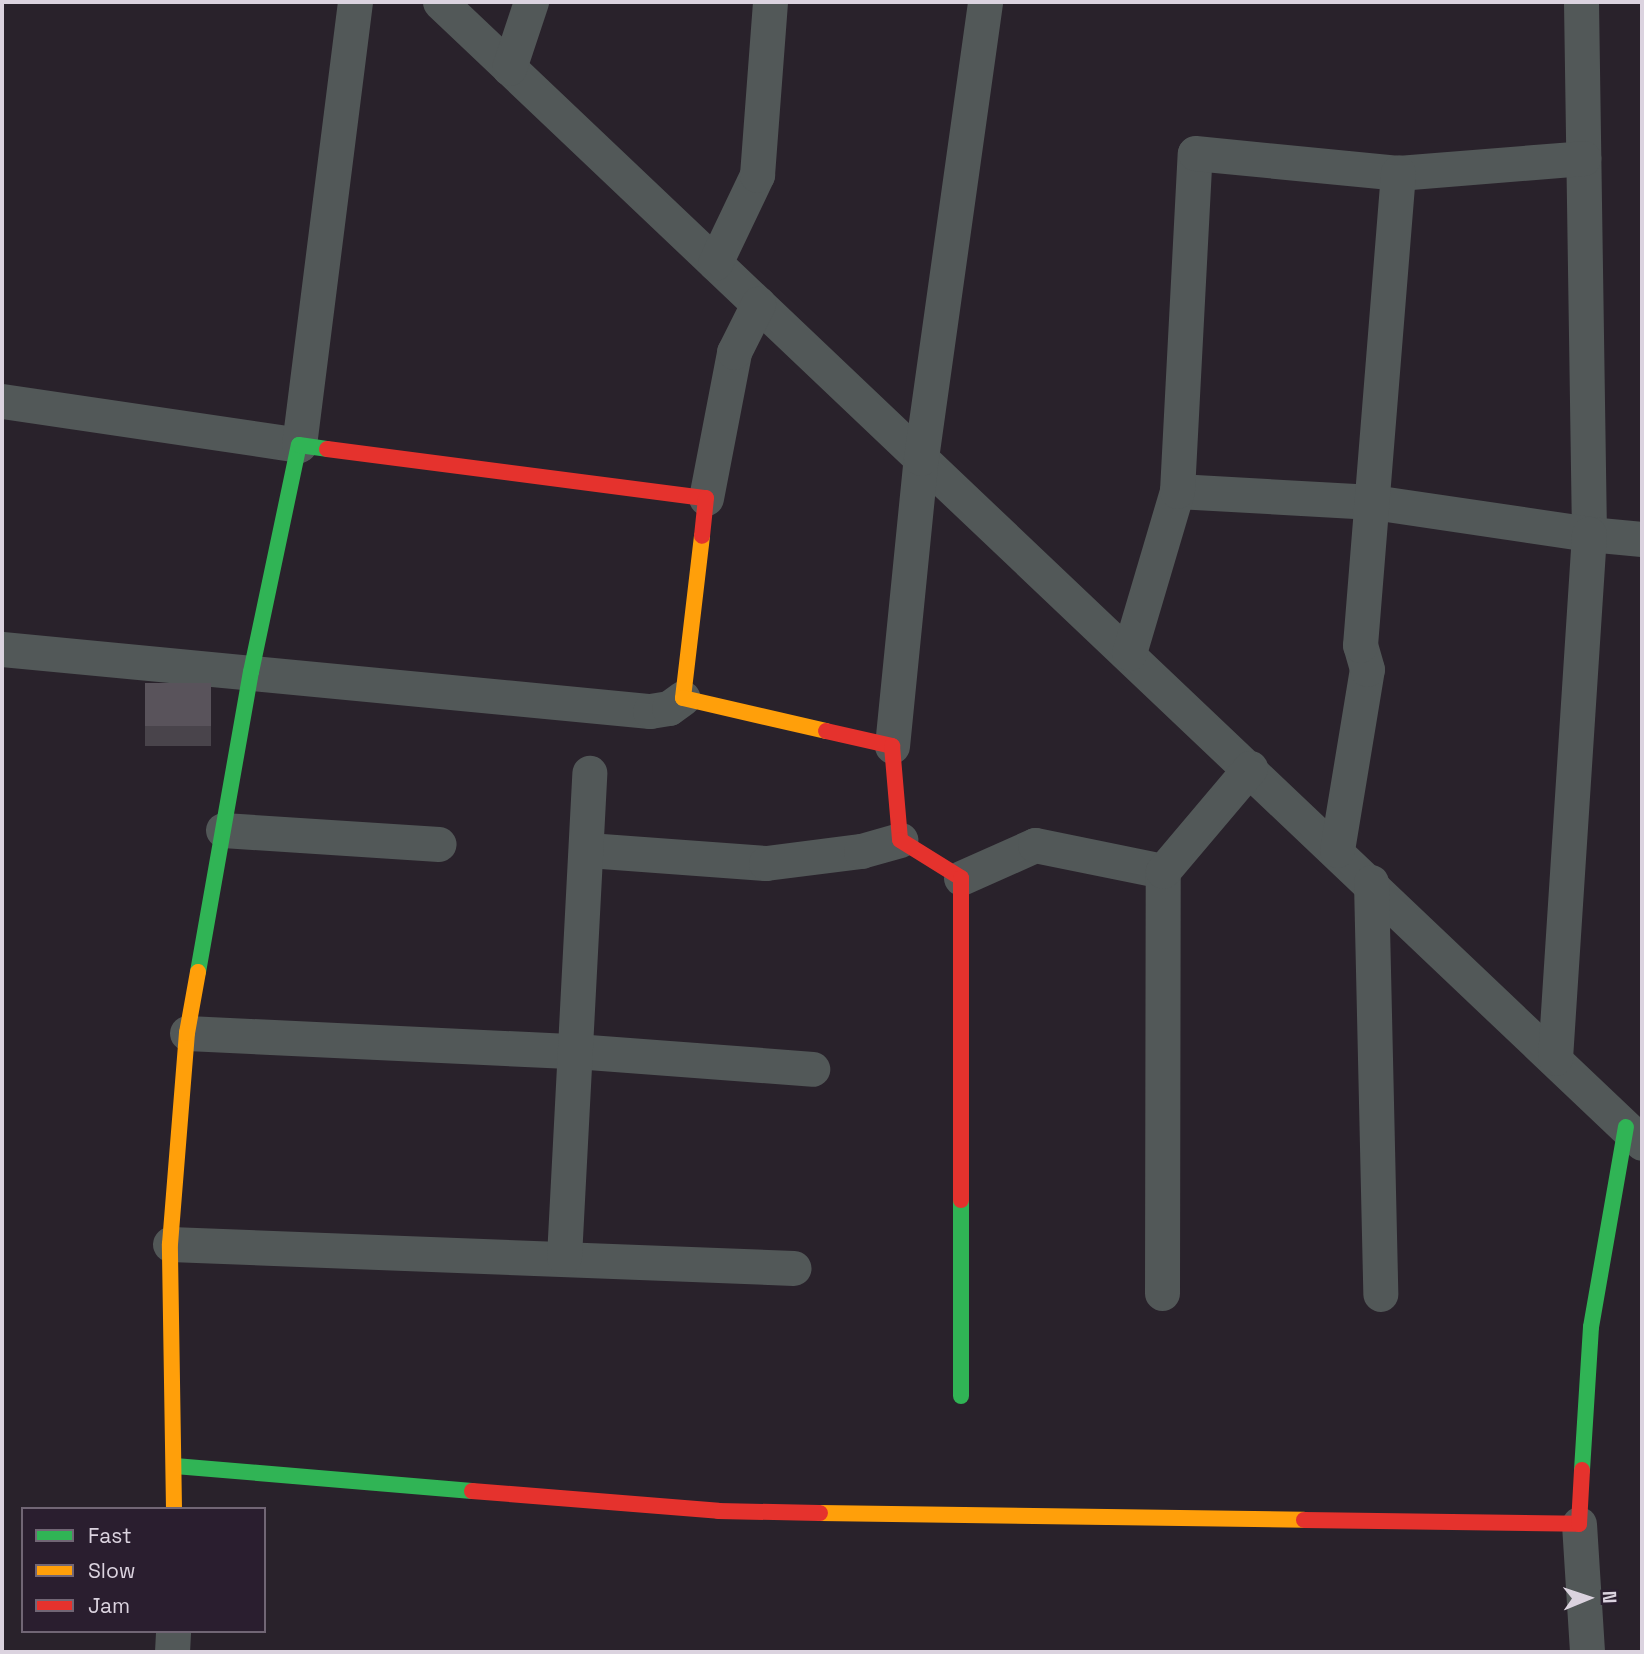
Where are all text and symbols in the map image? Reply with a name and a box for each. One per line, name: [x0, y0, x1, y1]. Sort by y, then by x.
legend: [21, 1507, 266, 1633]
text: Fast: [88, 1522, 132, 1549]
text: Slow: [88, 1557, 136, 1584]
north arrow: [1553, 1563, 1623, 1633]
text: N: [1597, 1590, 1622, 1604]
text: Jam: [88, 1592, 130, 1619]

